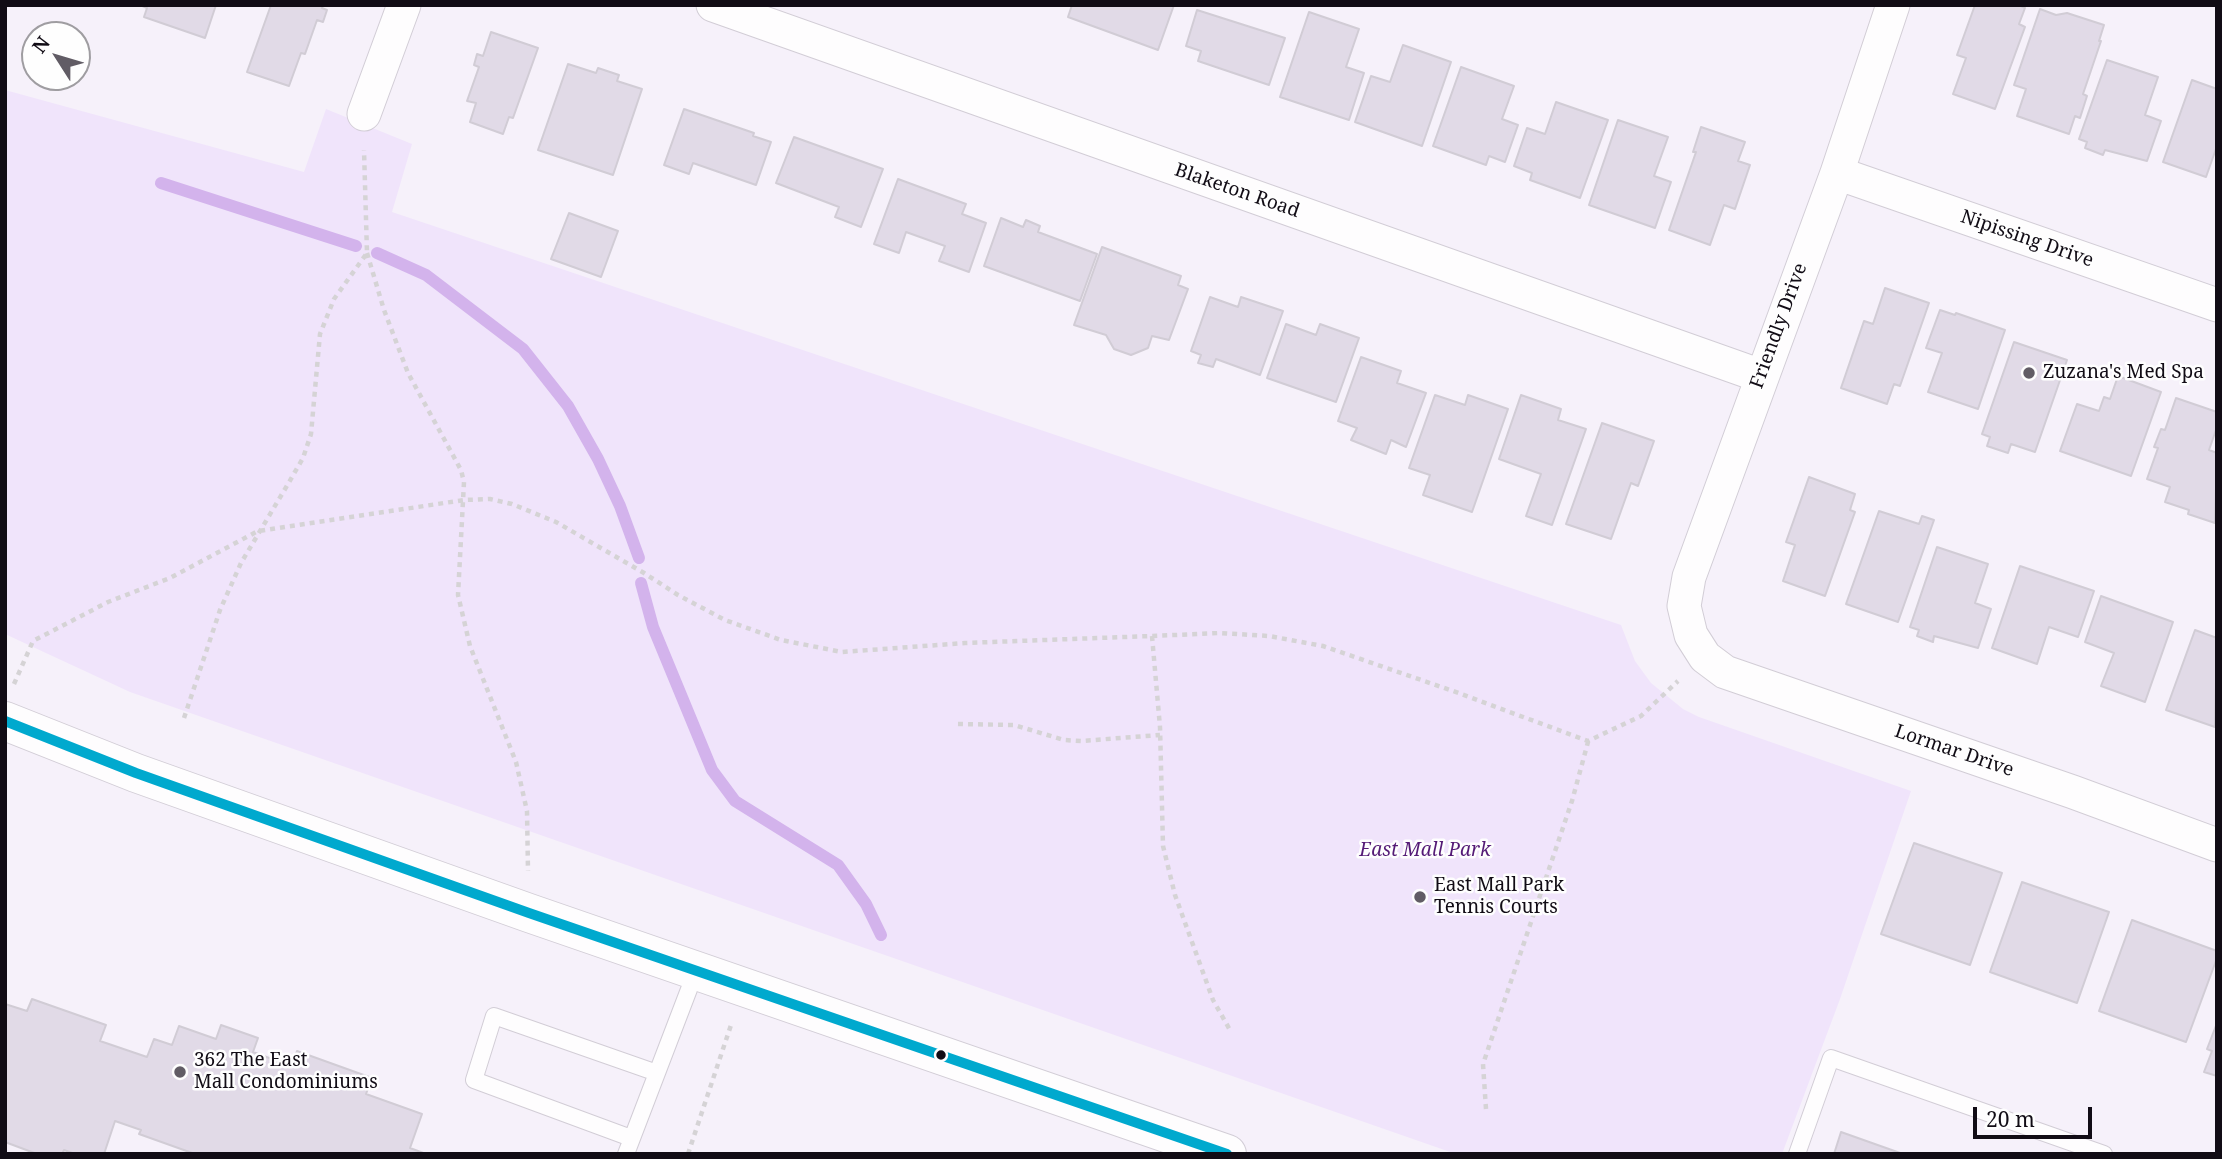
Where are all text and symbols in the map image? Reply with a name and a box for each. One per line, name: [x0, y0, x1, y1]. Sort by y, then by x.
north arrow: [21, 21, 91, 91]
text: N: [26, 31, 56, 58]
street label: Blaketon Road: [1172, 159, 1302, 223]
street label: Nipissing Drive: [1958, 206, 2096, 272]
street label: Friendly Drive: [1746, 260, 1812, 392]
place label: Zuzana's Med Spa: [2043, 362, 2204, 384]
marker: Zuzana's Med Spa: [2021, 365, 2037, 381]
street label: Lormar Drive: [1892, 720, 2016, 782]
park label: East Mall Park: [1359, 840, 1491, 862]
place label: East Mall Park Tennis Courts: [1434, 875, 1564, 919]
marker: East Mall Park Tennis Courts: [1412, 889, 1428, 905]
unlabelled marker: [934, 1048, 948, 1062]
place label: 362 The East Mall Condominiums: [194, 1050, 378, 1094]
marker: 362 The East Mall Condominiums: [172, 1064, 188, 1080]
scale bar: [1977, 1092, 2096, 1136]
text: 20 m: [1986, 1105, 2035, 1133]

